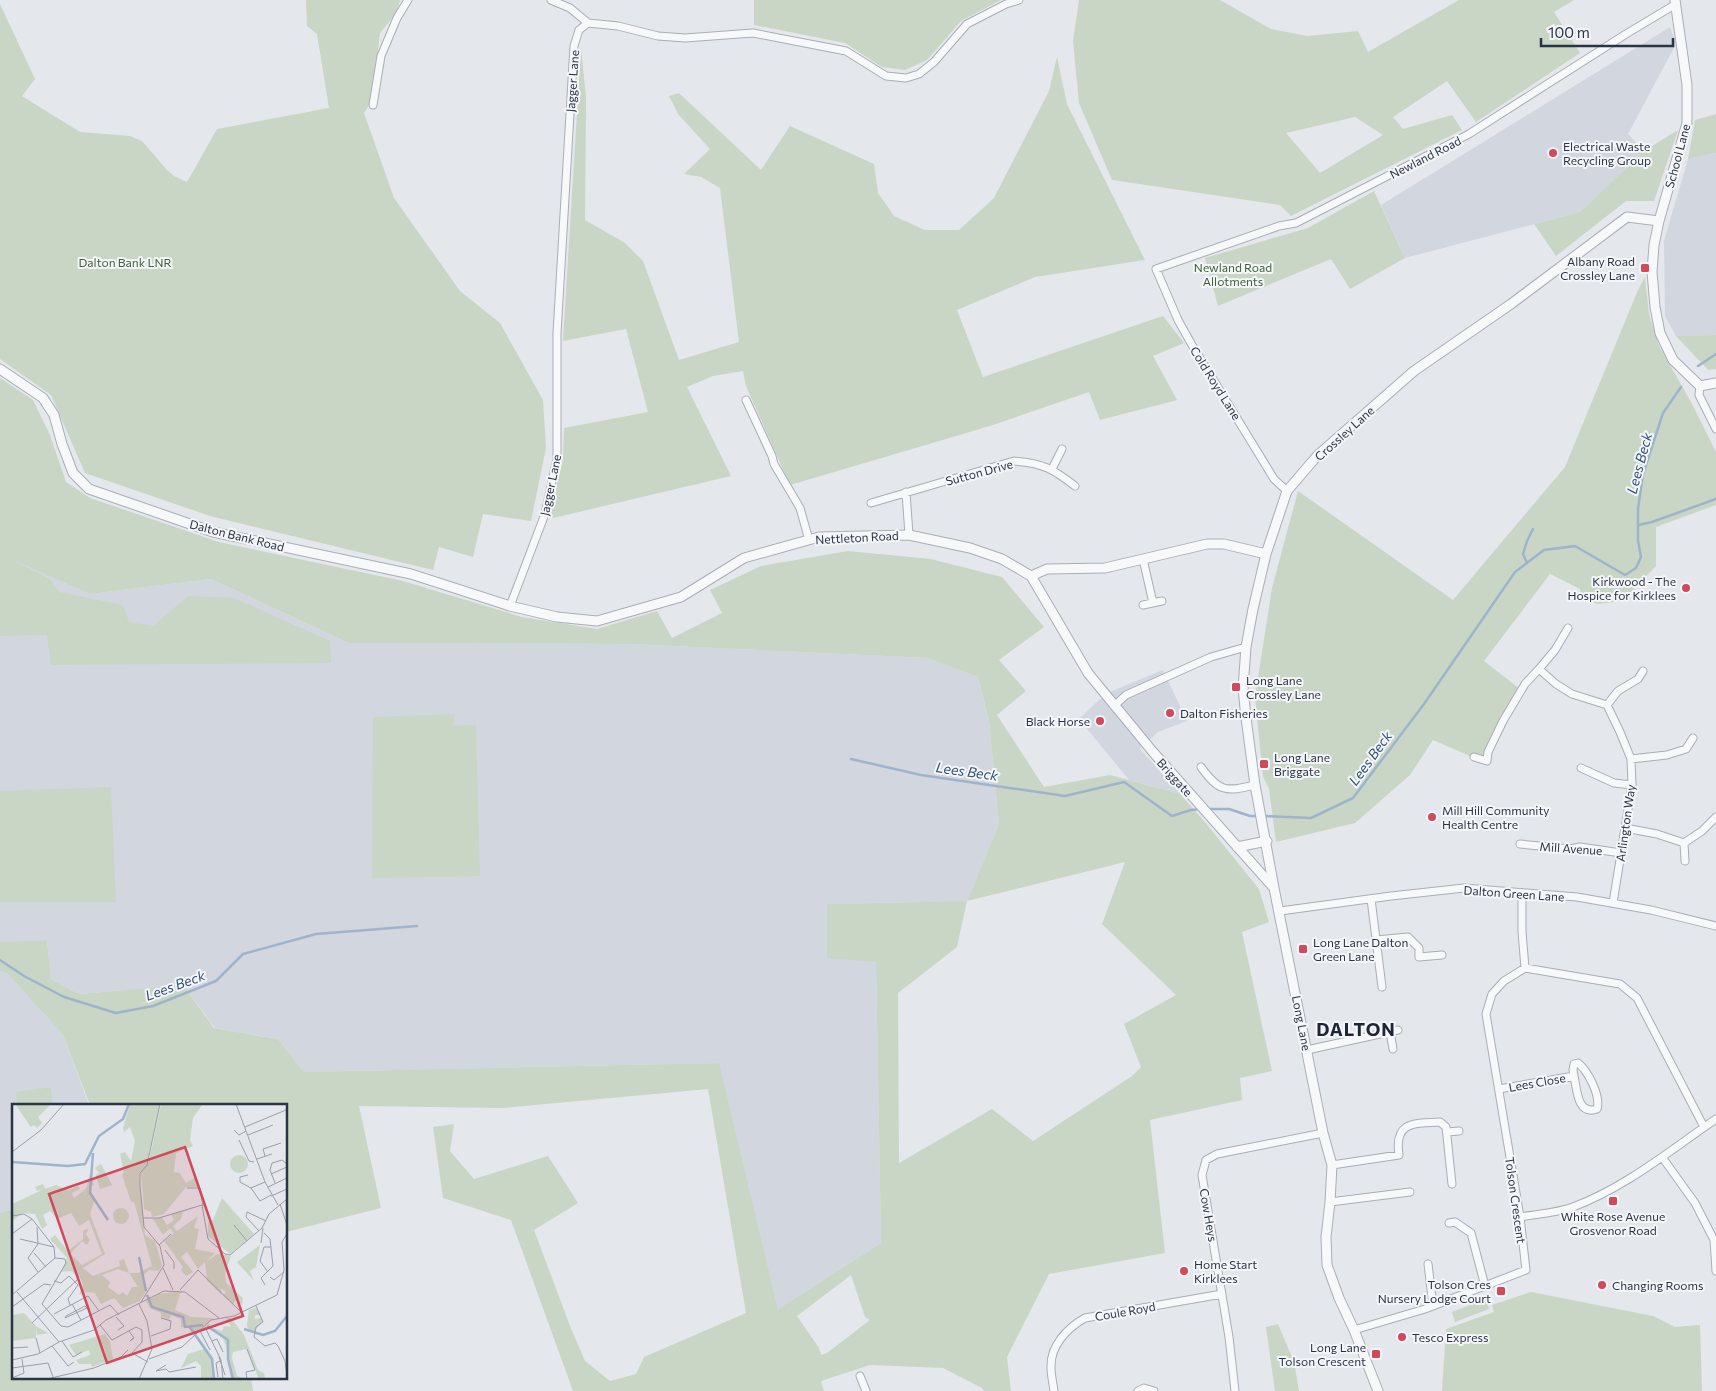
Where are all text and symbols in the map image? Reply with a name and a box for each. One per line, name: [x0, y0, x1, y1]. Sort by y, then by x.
scale bar: [1541, 15, 1674, 47]
text: 100 m: [1548, 23, 1590, 41]
street label: Jagger Lane: [563, 49, 582, 113]
street label: School Lane: [1662, 122, 1692, 190]
street label: Newland Road: [1387, 133, 1463, 181]
place label: Electrical Waste Recycling Group: [1563, 139, 1651, 167]
marker: Electrical Waste Recycling Group: [1547, 147, 1559, 159]
place label: Albany Road Crossley Lane: [1560, 254, 1635, 282]
park label: Dalton Bank LNR: [79, 255, 172, 269]
park label: Newland Road Allotments: [1194, 260, 1272, 288]
marker: Albany Road Crossley Lane: [1639, 262, 1651, 274]
street label: Cold Royd Lane: [1188, 344, 1244, 422]
street label: Crossley Lane: [1312, 403, 1376, 463]
water label: Lees Beck: [1623, 430, 1655, 496]
street label: Jagger Lane: [537, 453, 564, 517]
street label: Sutton Drive: [944, 456, 1014, 488]
street label: Dalton Bank Road: [188, 516, 286, 554]
street label: Nettleton Road: [815, 528, 899, 546]
place label: Kirkwood - The Hospice for Kirklees: [1567, 574, 1676, 602]
marker: Kirkwood - The Hospice for Kirklees: [1680, 582, 1692, 594]
place label: Long Lane Crossley Lane: [1246, 673, 1321, 701]
marker: Long Lane Crossley Lane: [1230, 681, 1242, 693]
place label: Dalton Fisheries: [1180, 706, 1268, 720]
marker: Dalton Fisheries: [1164, 707, 1176, 719]
place label: Black Horse: [1026, 714, 1090, 728]
marker: Black Horse: [1094, 715, 1106, 727]
water label: Lees Beck: [1345, 727, 1396, 788]
place label: Long Lane Briggate: [1274, 750, 1330, 778]
street label: Briggate: [1154, 755, 1196, 799]
water label: Lees Beck: [935, 758, 1000, 784]
marker: Long Lane Briggate: [1258, 758, 1270, 770]
street label: Arlington Way: [1613, 784, 1637, 862]
place label: Mill Hill Community Health Centre: [1442, 803, 1550, 831]
marker: Mill Hill Community Health Centre: [1426, 811, 1438, 823]
street label: Mill Avenue: [1539, 839, 1603, 857]
street label: Dalton Green Lane: [1463, 882, 1565, 904]
place label: Long Lane Dalton Green Lane: [1313, 935, 1408, 963]
marker: Long Lane Dalton Green Lane: [1297, 943, 1309, 955]
water label: Lees Beck: [143, 966, 208, 1004]
street label: Long Lane: [1290, 994, 1314, 1052]
district label: DALTON: [1316, 1018, 1396, 1040]
street label: Lees Close: [1508, 1070, 1566, 1094]
inset map: [12, 1104, 288, 1378]
street label: Tolson Crescent: [1503, 1156, 1529, 1244]
street label: Cow Heys: [1197, 1187, 1221, 1243]
marker: White Rose Avenue Grosvenor Road: [1607, 1195, 1619, 1207]
place label: White Rose Avenue Grosvenor Road: [1561, 1209, 1665, 1237]
place label: Home Start Kirklees: [1194, 1257, 1257, 1285]
marker: Home Start Kirklees: [1178, 1265, 1190, 1277]
place label: Tolson Cres Nursery Lodge Court: [1378, 1277, 1491, 1305]
place label: Changing Rooms: [1612, 1278, 1703, 1292]
marker: Changing Rooms: [1596, 1279, 1608, 1291]
marker: Tolson Cres Nursery Lodge Court: [1495, 1285, 1507, 1297]
street label: Coule Royd: [1094, 1299, 1156, 1323]
place label: Tesco Express: [1412, 1330, 1488, 1344]
marker: Tesco Express: [1396, 1331, 1408, 1343]
place label: Long Lane Tolson Crescent: [1279, 1340, 1366, 1368]
marker: Long Lane Tolson Crescent: [1370, 1348, 1382, 1360]

